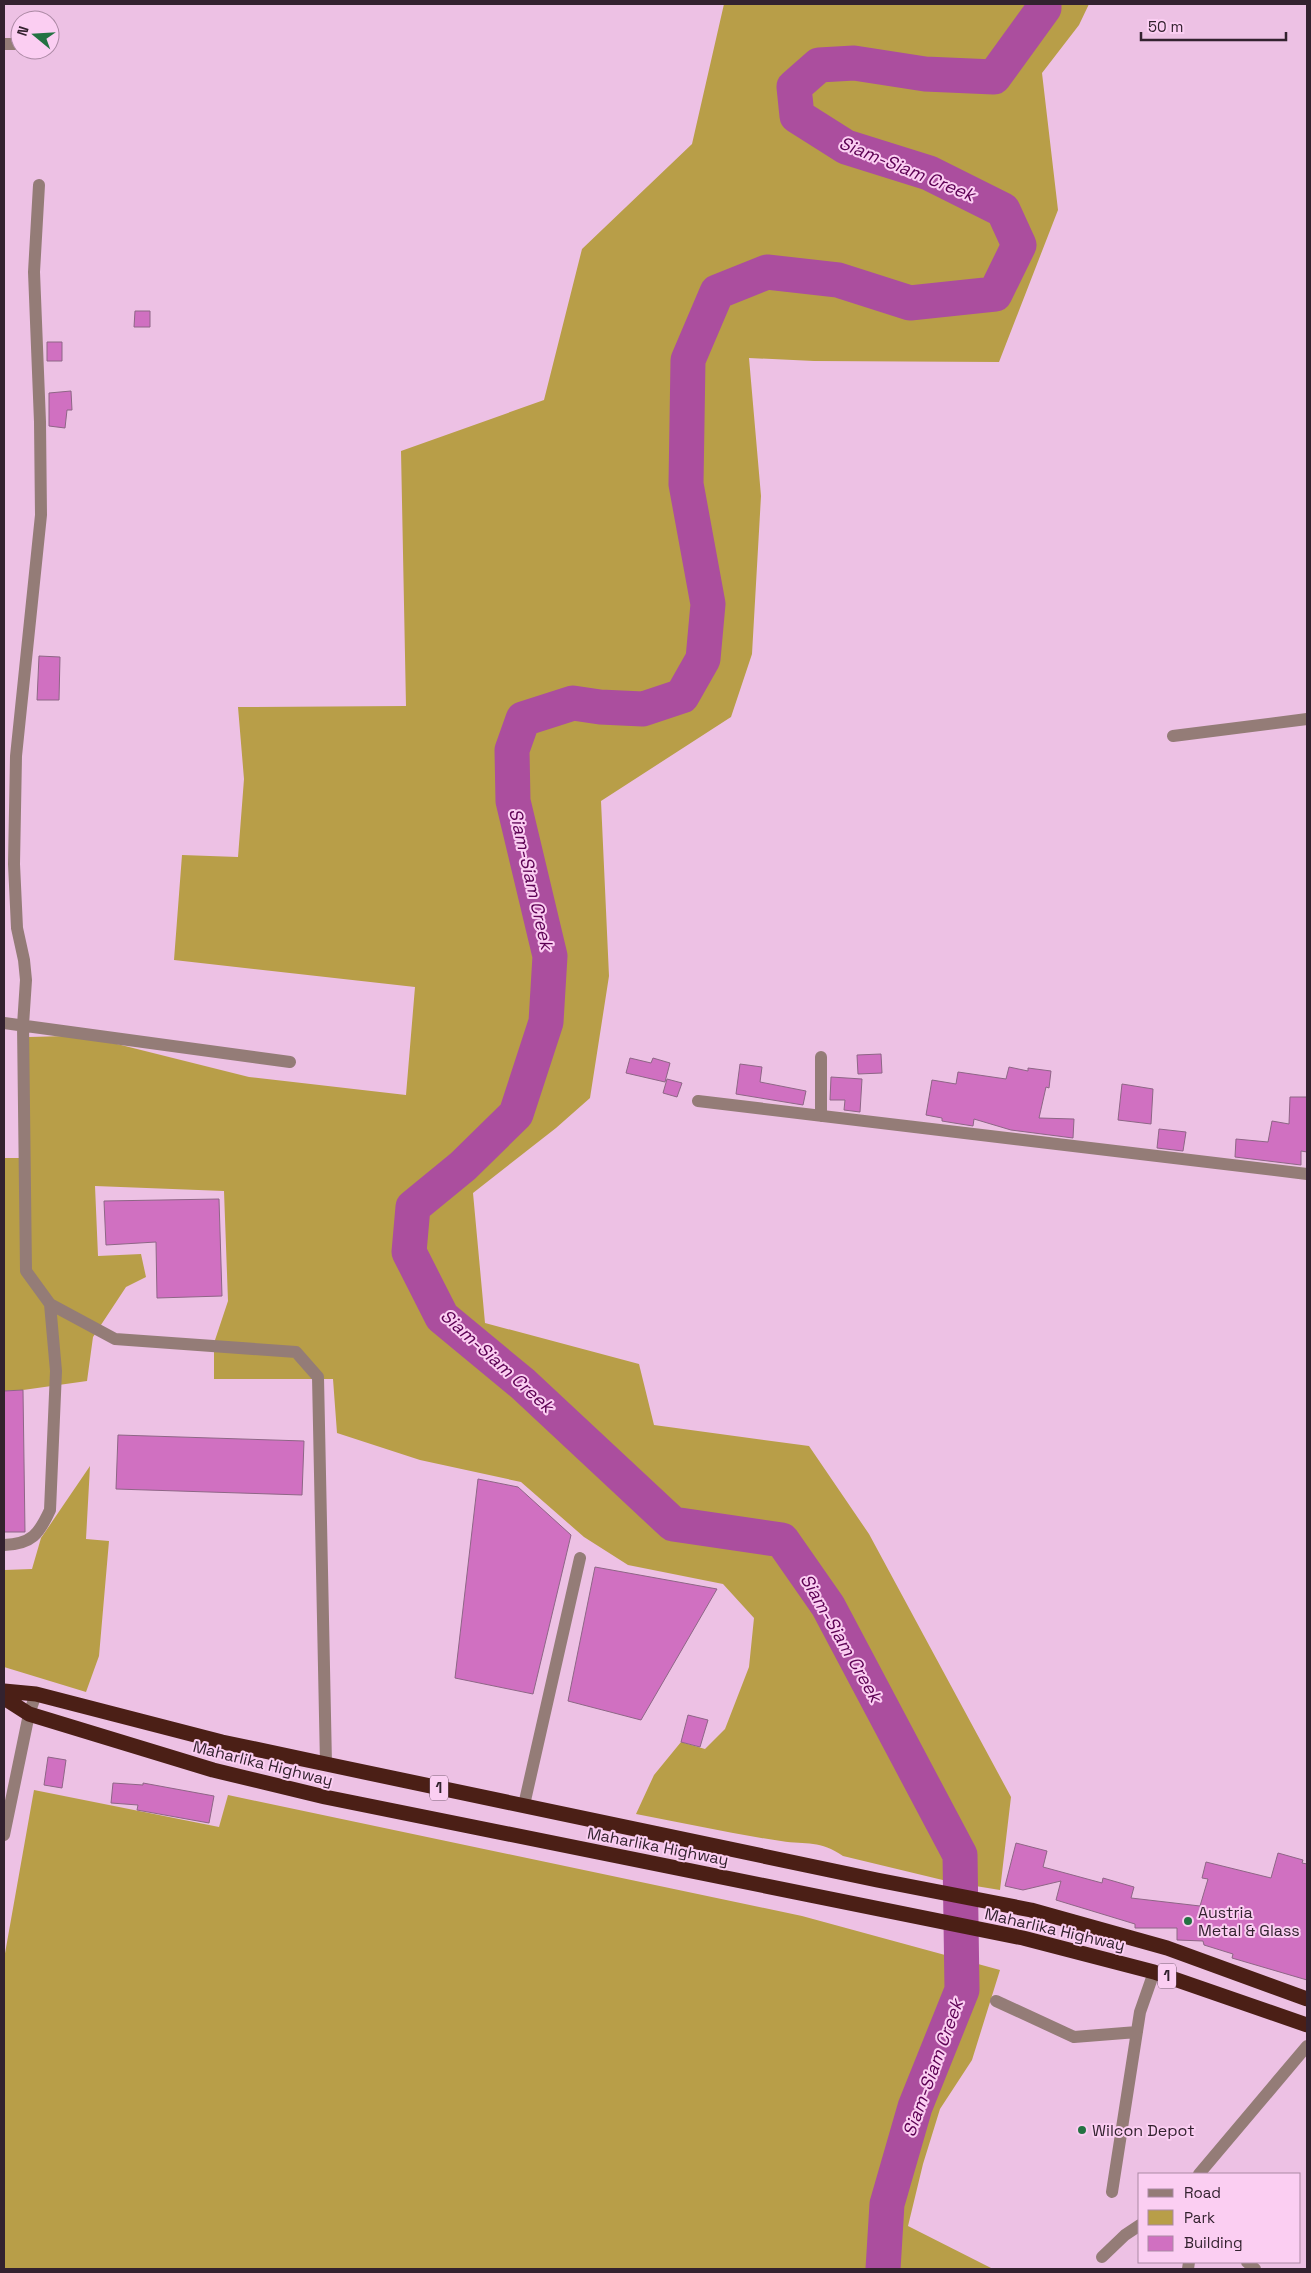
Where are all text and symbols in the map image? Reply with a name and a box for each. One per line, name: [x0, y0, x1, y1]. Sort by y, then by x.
north arrow: [10, 10, 60, 60]
scale bar: [1141, 10, 1286, 42]
text: 50 m: [1148, 17, 1183, 36]
text: N: [13, 24, 33, 38]
water label: Siam-Siam Creek: [836, 131, 981, 207]
water label: Siam-Siam Creek: [504, 806, 559, 954]
water label: Siam-Siam Creek: [436, 1304, 560, 1419]
water label: Siam-Siam Creek: [795, 1569, 889, 1708]
street label: Maharlika Highway: [191, 1736, 335, 1791]
road number: 1: [430, 1776, 448, 1800]
street label: Maharlika Highway: [585, 1822, 730, 1870]
place label: Austria Metal & Glass: [1198, 1902, 1300, 1941]
street label: Maharlika Highway: [983, 1903, 1127, 1956]
marker: Austria Metal & Glass: [1182, 1915, 1194, 1927]
road number: 1: [1158, 1964, 1176, 1988]
water label: Siam-Siam Creek: [897, 1994, 969, 2140]
place label: Wilcon Depot: [1092, 2120, 1195, 2141]
marker: Wilcon Depot: [1076, 2124, 1088, 2136]
legend: [1138, 2173, 1301, 2263]
text: Road: [1184, 2183, 1221, 2202]
text: Park: [1184, 2208, 1215, 2227]
text: Building: [1184, 2233, 1243, 2252]

